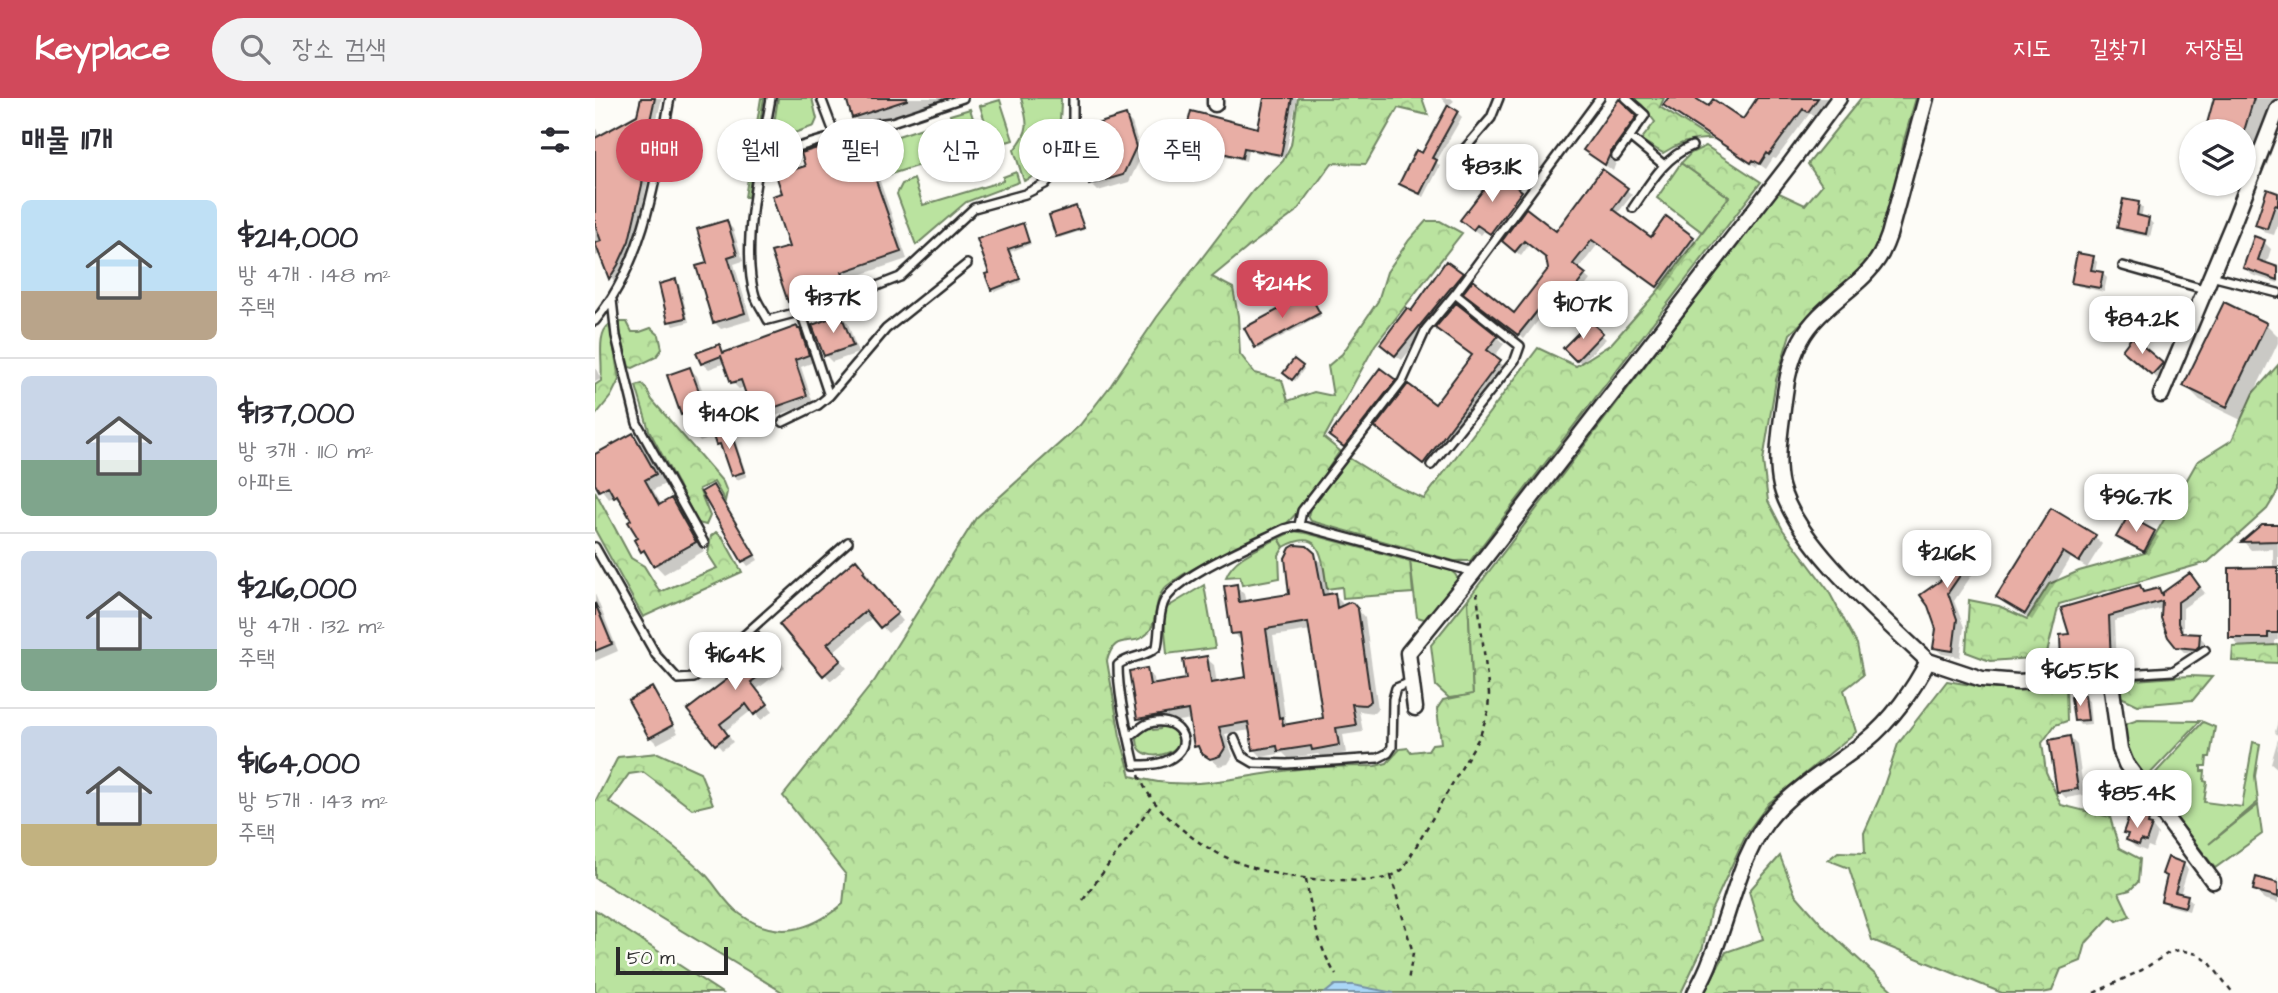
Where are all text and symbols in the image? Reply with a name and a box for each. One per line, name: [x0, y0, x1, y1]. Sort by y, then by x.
search box: [212, 18, 702, 81]
text: Keyplace: [35, 26, 170, 72]
icon: search: [236, 30, 274, 68]
text: 장소 검색: [292, 31, 386, 67]
text: 지도: [2013, 32, 2051, 66]
text: 길찾기: [2089, 32, 2147, 66]
text: 저장됨: [2185, 32, 2243, 66]
text: 매물 11개: [21, 119, 113, 161]
chip: 매매: [616, 119, 703, 182]
chip: 월세: [717, 119, 803, 182]
chip: 필터: [817, 119, 904, 182]
chip: 신규: [918, 119, 1005, 182]
chip: 아파트: [1019, 119, 1124, 182]
chip: 주택: [1138, 119, 1225, 182]
map controls: [2179, 119, 2256, 196]
button: layers: [2179, 119, 2256, 196]
icon: filters: [536, 121, 574, 159]
pin: $83.1K: [1435, 144, 1549, 204]
text: $83.1K: [1462, 151, 1522, 183]
text: $214,000: [238, 217, 358, 259]
icon: home: [77, 228, 161, 312]
text: 방 4개 · 148 m²: [238, 259, 391, 291]
pin: $214K: [1233, 260, 1331, 320]
text: $214K: [1253, 267, 1311, 299]
pin: $137K: [784, 275, 882, 335]
text: $137K: [805, 282, 861, 314]
pin: $107K: [1534, 282, 1632, 341]
text: $107K: [1554, 288, 1612, 320]
text: 주택: [238, 291, 275, 323]
pin: $84.2K: [2085, 296, 2199, 356]
text: $84.2K: [2105, 303, 2179, 335]
pin: $140K: [680, 392, 778, 451]
text: $137,000: [238, 393, 354, 435]
text: $140K: [699, 398, 759, 430]
icon: home: [77, 404, 161, 488]
text: 방 3개 · 110 m²: [238, 435, 374, 467]
text: 아파트: [238, 467, 294, 499]
pin: $96.7K: [2079, 474, 2193, 534]
text: $96.7K: [2100, 481, 2172, 513]
pin: $216K: [1898, 531, 1996, 590]
text: $216K: [1918, 537, 1976, 569]
text: $216,000: [238, 568, 357, 610]
icon: home: [77, 579, 161, 663]
text: 방 4개 · 132 m²: [238, 610, 385, 642]
pin: $164K: [686, 632, 784, 692]
text: $164K: [705, 639, 765, 671]
text: 주택: [238, 642, 275, 674]
pin: $65.5K: [2023, 648, 2137, 708]
text: $65.5K: [2042, 655, 2118, 687]
text: $164,000: [238, 743, 360, 785]
icon: home: [77, 754, 161, 838]
pin: $85.4K: [2080, 770, 2194, 830]
text: $85.4K: [2099, 777, 2175, 809]
text: 방 5개 · 143 m²: [238, 785, 388, 817]
text: 주택: [238, 817, 275, 849]
scale bar: [616, 944, 728, 976]
text: 50 m: [627, 945, 675, 972]

